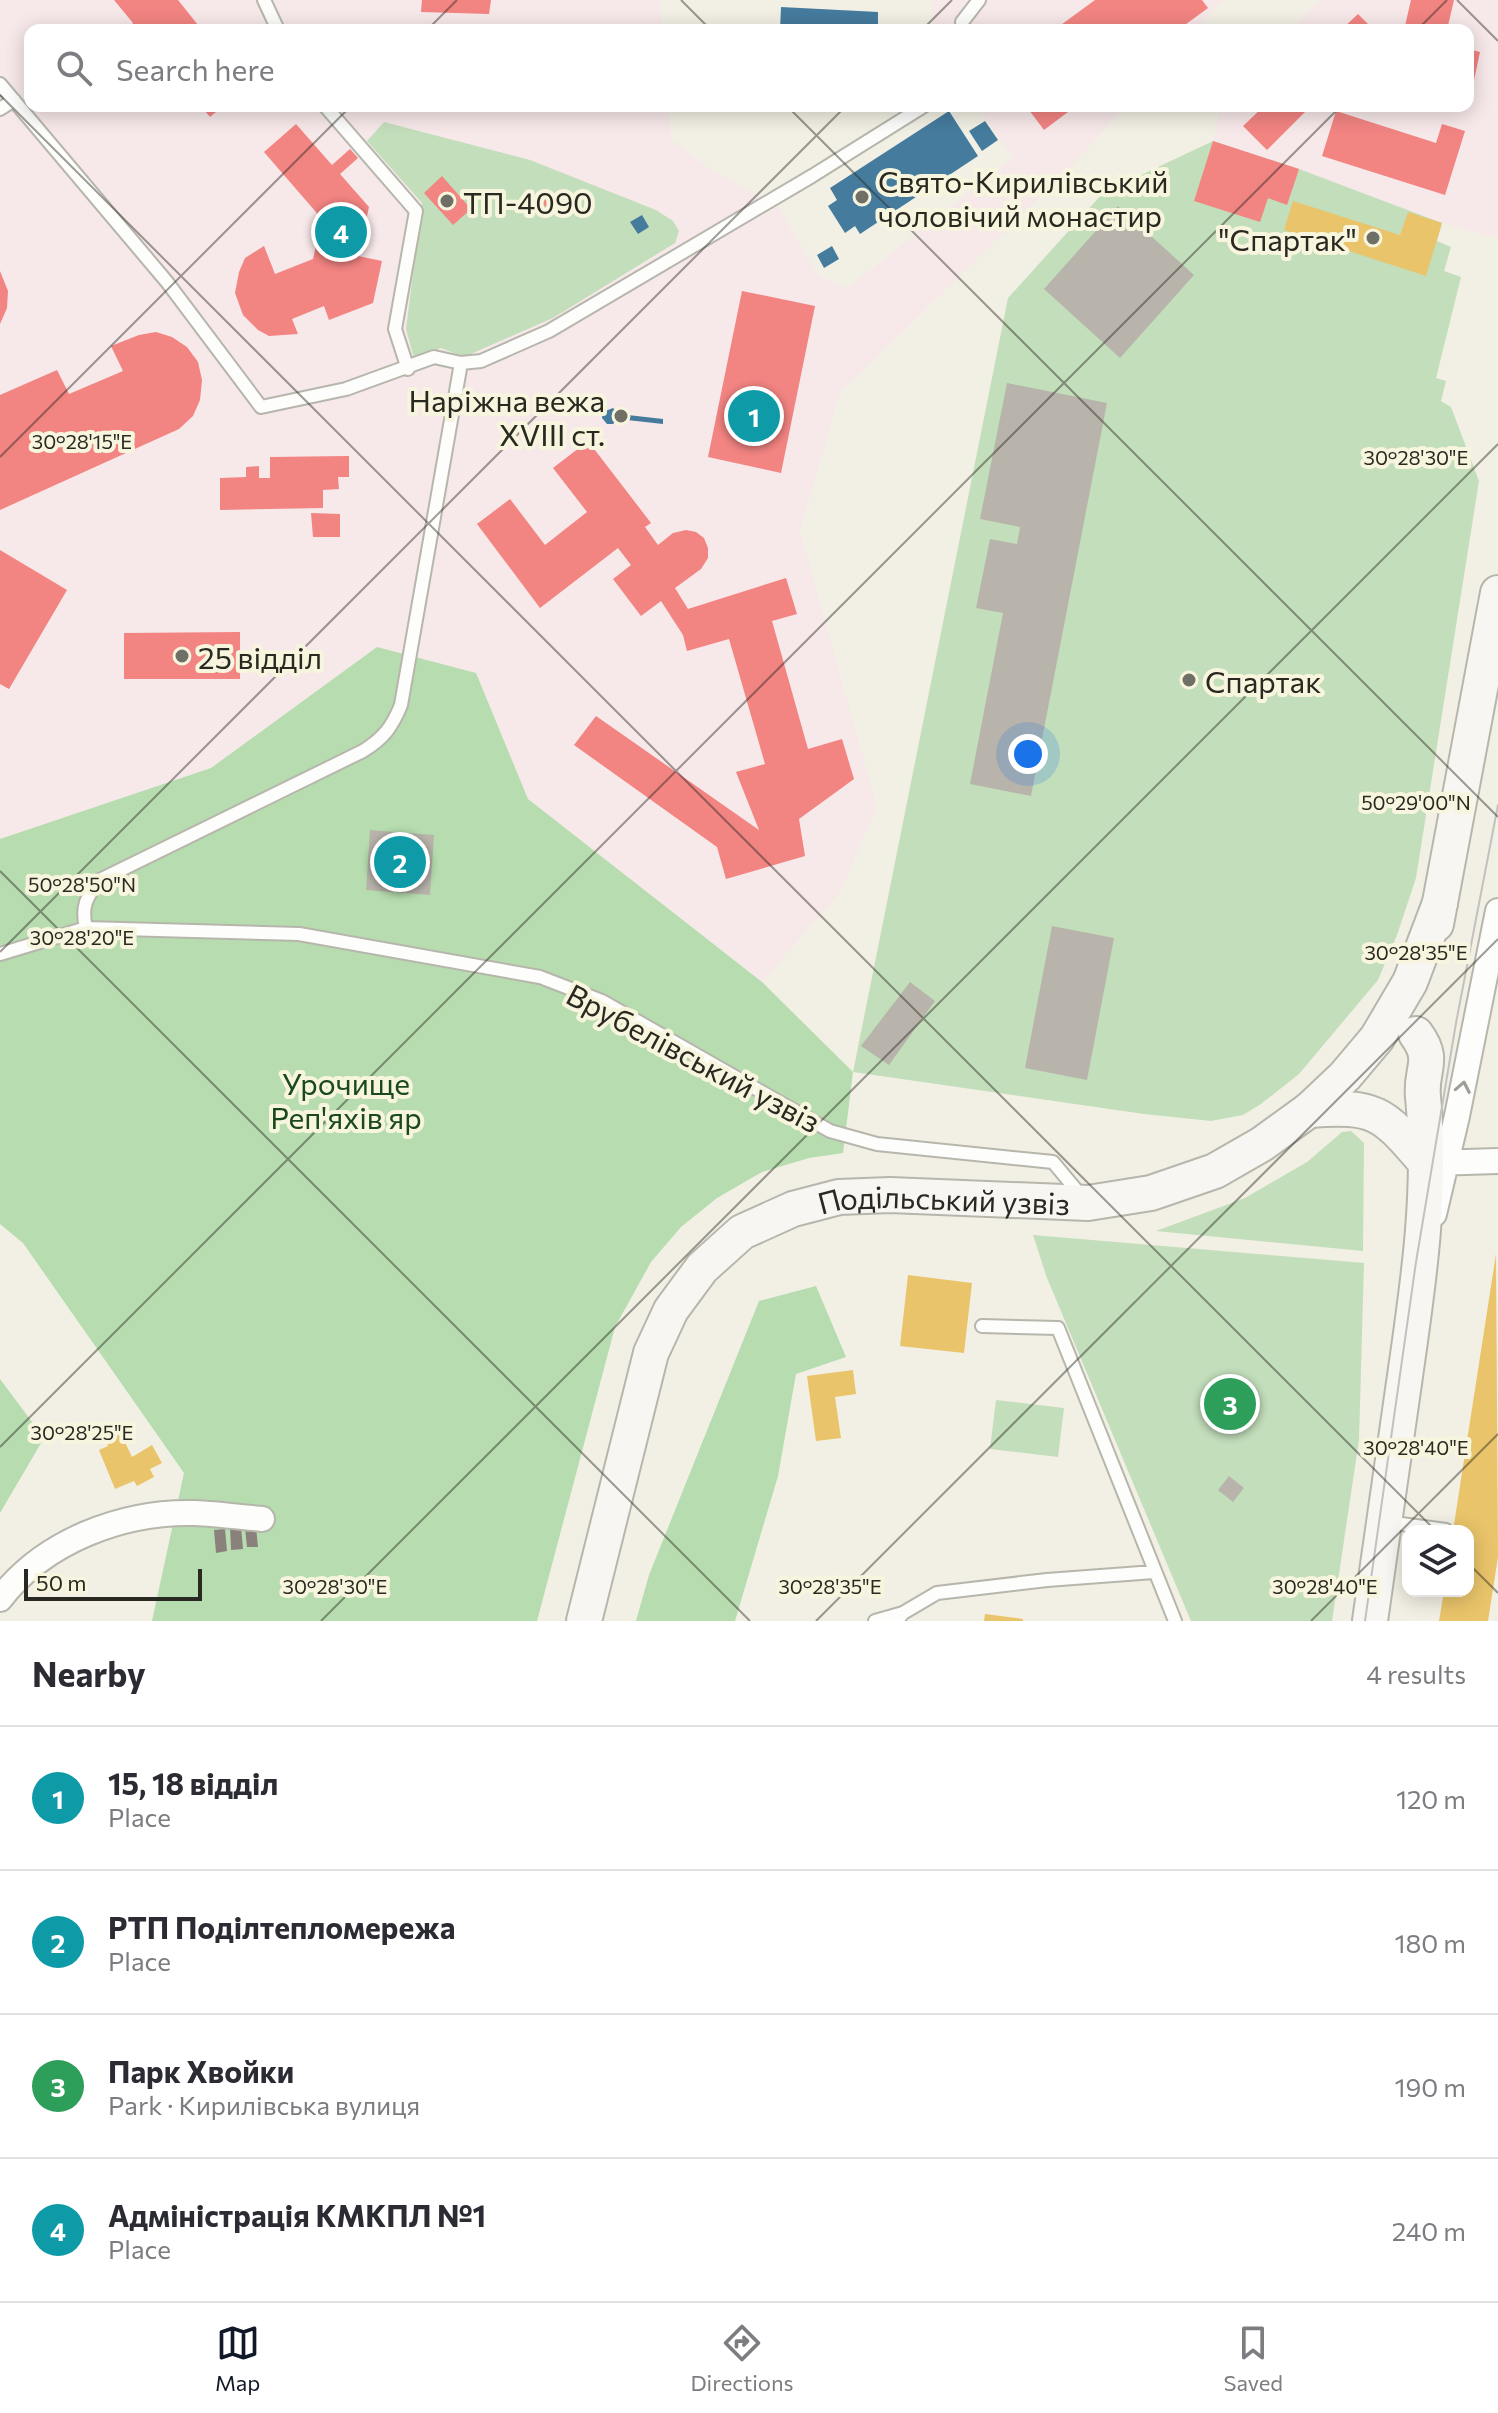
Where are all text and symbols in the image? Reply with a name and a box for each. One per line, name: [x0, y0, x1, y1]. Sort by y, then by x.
search box: [24, 24, 1474, 112]
icon: search: [52, 46, 96, 90]
text: Search here: [116, 50, 275, 87]
place label: Свято-Кирилівський чоловічий монастир: [878, 162, 1168, 233]
place label: ТП-4090: [463, 183, 593, 220]
marker: Свято-Кирилівський чоловічий монастир: [853, 188, 871, 206]
marker: ТП-4090: [438, 192, 456, 210]
pin: 4: [315, 202, 367, 262]
place label: "Спартак": [1218, 220, 1357, 257]
marker: "Спартак": [1364, 229, 1382, 247]
place label: Наріжна вежа XVIII ст.: [408, 381, 605, 452]
pin: 1: [728, 386, 780, 446]
marker: Наріжна вежа XVIII ст.: [612, 407, 630, 425]
text: 30°28'15"E: [32, 429, 132, 453]
text: 30°28'30"E: [1364, 445, 1468, 469]
place label: 25 відділ: [198, 638, 322, 675]
marker: 25 відділ: [173, 647, 191, 665]
place label: Спартак: [1205, 662, 1321, 699]
marker: Спартак: [1180, 671, 1198, 689]
your location: [1008, 734, 1048, 774]
text: 50°29'00"N: [1361, 790, 1471, 814]
pin: 2: [374, 832, 426, 892]
text: 50°28'50"N: [28, 872, 136, 896]
text: 30°28'20"E: [30, 925, 134, 949]
text: 30°28'35"E: [1364, 940, 1468, 964]
street label: Врубелівський узвіз: [561, 975, 827, 1139]
park label: Урочище Реп'яхів яр: [270, 1064, 422, 1135]
one-way arrow: [1454, 1080, 1471, 1093]
street label: Подільський узвіз: [813, 1176, 1071, 1221]
pin: 3: [1204, 1374, 1256, 1434]
text: 30°28'25"E: [31, 1420, 133, 1444]
text: 30°28'40"E: [1363, 1435, 1469, 1459]
map controls: [1402, 1525, 1474, 1597]
button: layers: [1402, 1525, 1474, 1597]
scale bar: [24, 1565, 202, 1601]
text: 50 m: [36, 1569, 86, 1596]
text: 30°28'30"E: [283, 1574, 387, 1598]
text: 30°28'35"E: [778, 1574, 882, 1598]
text: 30°28'40"E: [1272, 1574, 1378, 1598]
text: Nearby: [32, 1652, 146, 1694]
text: 4 results: [1366, 1658, 1466, 1689]
text: 15, 18 відділ: [108, 1764, 278, 1801]
text: 1: [52, 1783, 64, 1814]
text: 120 m: [1396, 1783, 1466, 1814]
text: Place: [108, 1801, 171, 1832]
text: РТП Поділтепломережа: [108, 1908, 455, 1945]
text: 2: [51, 1927, 65, 1958]
text: 180 m: [1394, 1927, 1466, 1958]
text: Place: [108, 1945, 171, 1976]
text: Парк Хвойки: [108, 2052, 294, 2089]
text: 3: [50, 2071, 66, 2102]
text: 190 m: [1394, 2071, 1466, 2102]
text: Park · Кирилівська вулиця: [108, 2089, 420, 2120]
text: Адміністрація КМКПЛ №1: [108, 2196, 486, 2233]
text: 4: [50, 2215, 66, 2246]
text: 240 m: [1392, 2215, 1466, 2246]
text: Place: [108, 2233, 171, 2264]
tab: Map: [215, 2321, 260, 2396]
tab: Directions: [690, 2321, 794, 2396]
tab: Saved: [1224, 2321, 1283, 2396]

